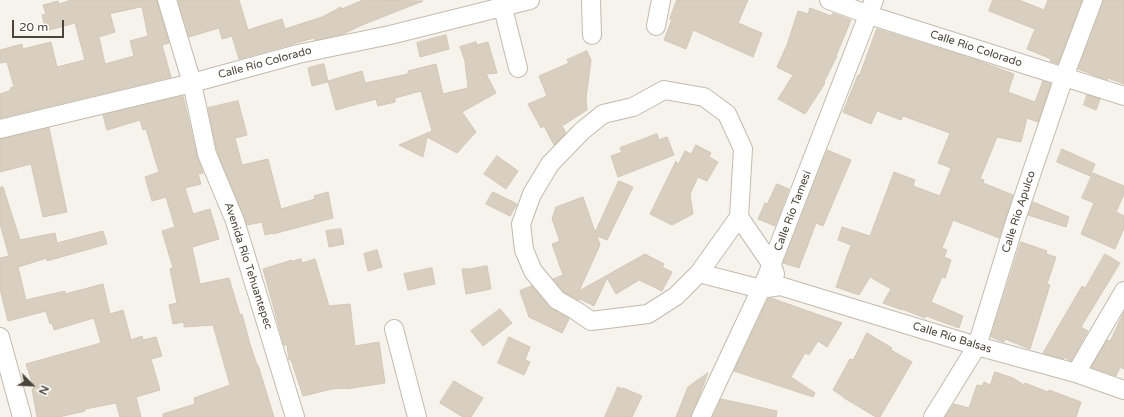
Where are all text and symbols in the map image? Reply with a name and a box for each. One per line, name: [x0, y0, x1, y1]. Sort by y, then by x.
scale bar: [14, 12, 66, 38]
text: 20 m: [19, 20, 48, 34]
street label: Calle Río Colorado: [928, 28, 1024, 70]
street label: Calle Río Colorado: [217, 44, 313, 82]
street label: Calle Río Tamesí: [772, 169, 814, 253]
street label: Calle Río Apulco: [1000, 169, 1038, 255]
street label: Avenida Río Tehuantepec: [221, 201, 275, 331]
street label: Calle Río Balsas: [911, 320, 993, 356]
north arrow: [12, 365, 52, 405]
text: N: [36, 383, 51, 397]

